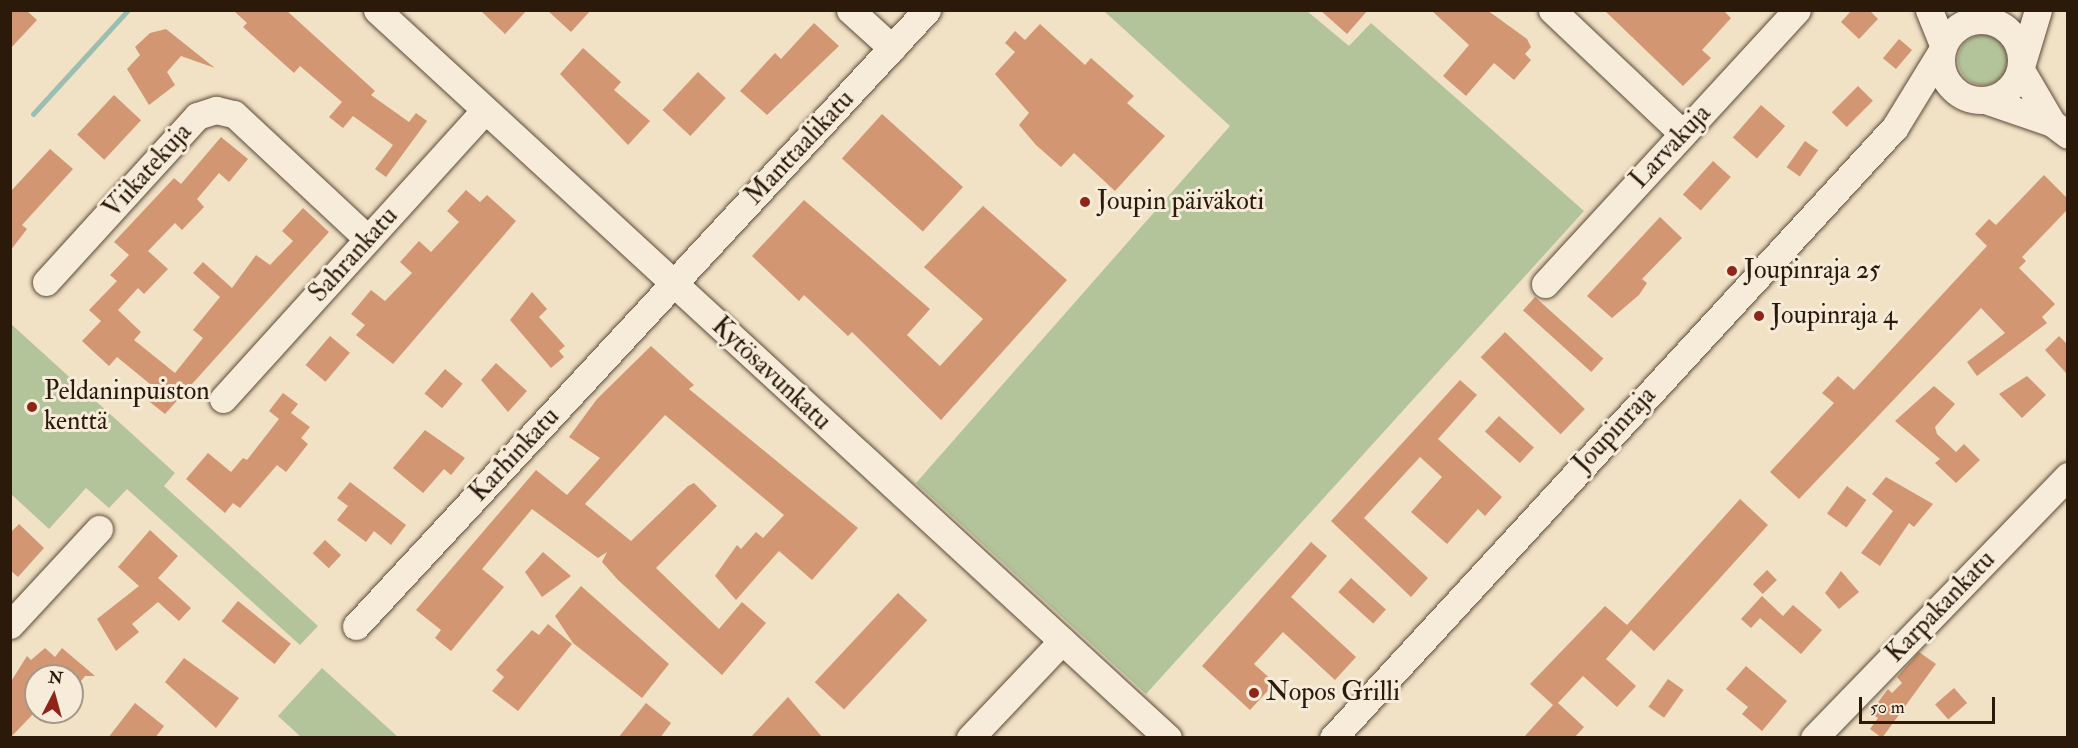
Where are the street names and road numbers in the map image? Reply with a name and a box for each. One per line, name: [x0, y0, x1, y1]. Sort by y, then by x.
street label: Manttaalikatu: [739, 84, 861, 212]
street label: Larvakuja: [1624, 98, 1718, 196]
street label: Viikatekuja: [97, 117, 199, 225]
street label: Sahrankatu: [303, 201, 405, 309]
street label: Kytösavunkatu: [705, 311, 837, 437]
street label: Joupinraja: [1567, 380, 1663, 480]
street label: Karhinkatu: [464, 402, 566, 508]
street label: Karpakankatu: [1880, 545, 2002, 669]

